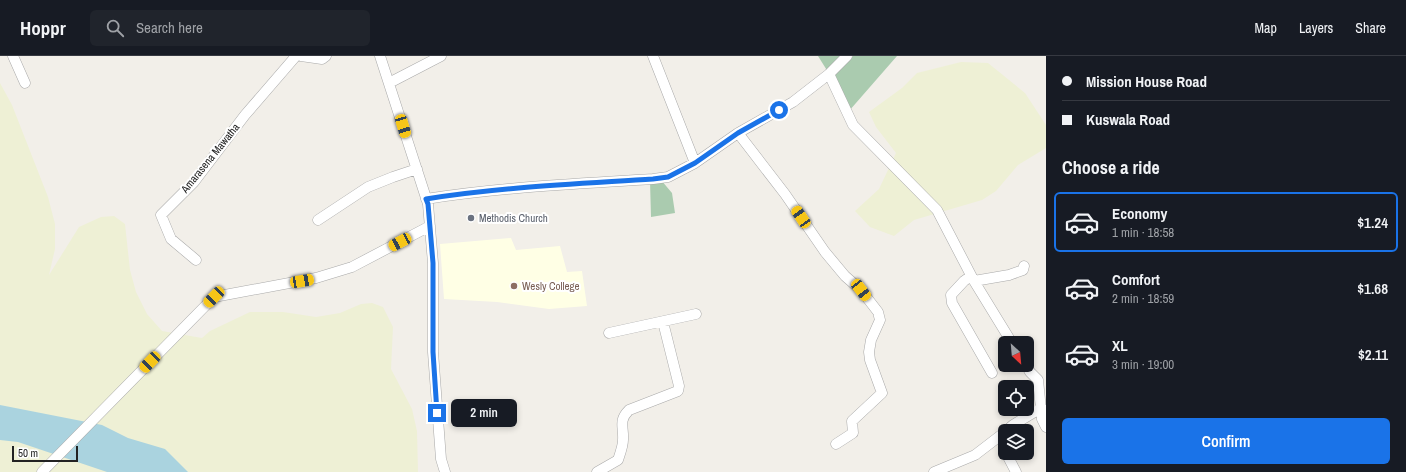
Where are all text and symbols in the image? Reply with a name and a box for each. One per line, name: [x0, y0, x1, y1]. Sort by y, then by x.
search box: [90, 10, 370, 46]
text: Hoppr: [20, 15, 66, 41]
icon: search: [104, 17, 126, 39]
text: Search here: [136, 17, 203, 38]
text: Map: [1255, 19, 1277, 37]
text: Layers: [1299, 19, 1333, 37]
text: Share: [1355, 19, 1386, 37]
text: Mission House Road: [1086, 71, 1207, 92]
route start: [770, 101, 788, 119]
text: Kuswala Road: [1086, 109, 1170, 130]
car: [394, 113, 412, 139]
street label: Amarasena Mawatha: [177, 120, 242, 196]
text: Choose a ride: [1062, 155, 1160, 180]
text: Economy: [1112, 203, 1167, 224]
car: [789, 204, 813, 230]
icon: car: [1064, 204, 1100, 240]
place label: Methodis Church: [479, 211, 548, 225]
text: $1.24: [1357, 212, 1388, 233]
marker: Methodis Church: [466, 213, 476, 223]
text: 1 min · 18:58: [1112, 224, 1174, 241]
car: [387, 231, 413, 253]
text: Comfort: [1112, 269, 1160, 290]
icon: car: [1064, 270, 1100, 306]
car: [289, 273, 315, 289]
car: [849, 277, 873, 303]
text: $1.68: [1357, 278, 1388, 299]
place label: Wesly College: [522, 279, 580, 293]
marker: Wesly College: [509, 281, 519, 291]
car: [201, 284, 227, 310]
text: 2 min · 18:59: [1112, 290, 1174, 307]
text: XL: [1112, 335, 1128, 356]
north arrow: [998, 336, 1034, 372]
map controls: [998, 336, 1034, 460]
icon: car: [1064, 336, 1100, 372]
text: $2.11: [1358, 344, 1388, 365]
car: [137, 349, 163, 375]
text: 3 min · 19:00: [1112, 356, 1174, 373]
button: locate: [998, 380, 1034, 416]
callout: 2 min: [451, 399, 517, 427]
route end: [428, 404, 446, 422]
text: 2 min: [470, 404, 498, 421]
button: Confirm: [1062, 418, 1390, 464]
button: layers: [998, 424, 1034, 460]
scale bar: [12, 444, 78, 463]
text: 50 m: [18, 446, 38, 460]

